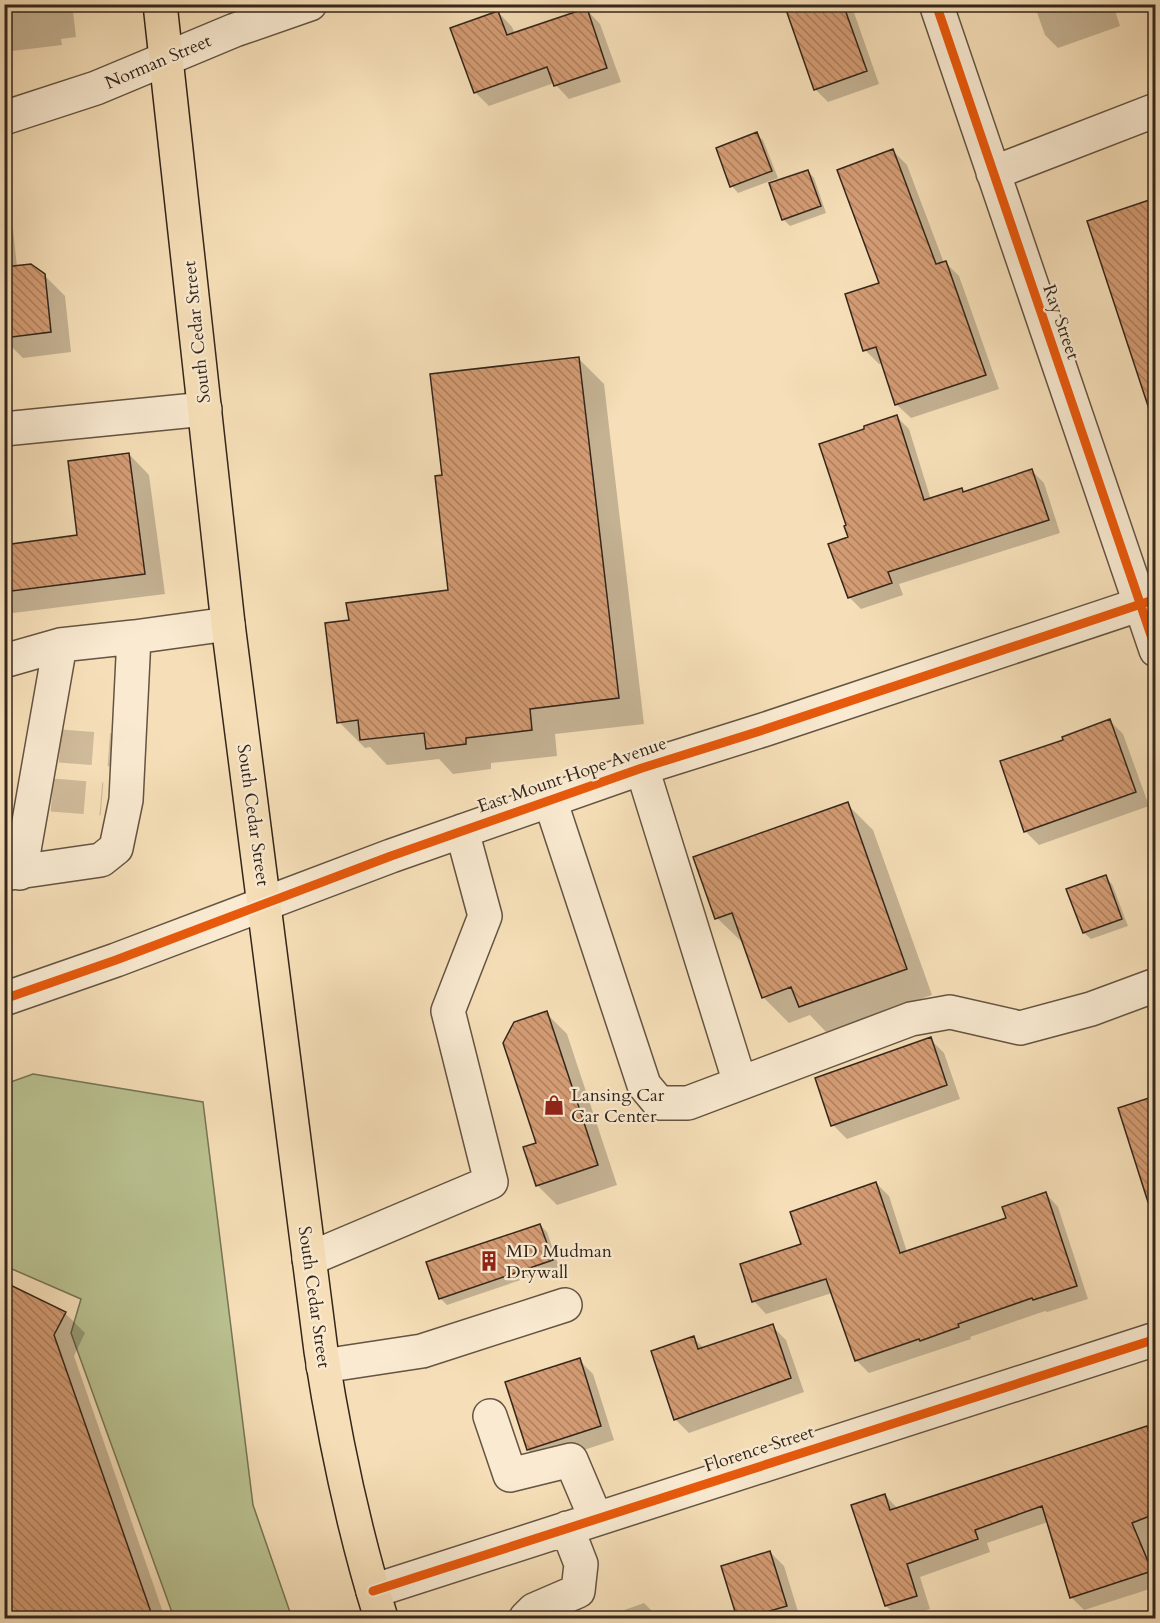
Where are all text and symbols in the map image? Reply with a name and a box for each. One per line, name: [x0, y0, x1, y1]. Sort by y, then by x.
street label: Norman Street: [101, 28, 215, 96]
street label: South Cedar Street: [177, 259, 217, 404]
street label: Ray Street: [1036, 281, 1086, 363]
street label: East Mount Hope Avenue: [474, 731, 670, 819]
street label: South Cedar Street: [231, 742, 275, 888]
place label: Lansing Car Car Center: [571, 1083, 665, 1129]
shop icon: Lansing Car Car Center: [542, 1093, 566, 1117]
street label: South Cedar Street: [292, 1224, 336, 1370]
place label: MD Mudman Drywall: [506, 1239, 613, 1285]
building icon: MD Mudman Drywall: [477, 1249, 501, 1273]
street label: Florence Street: [701, 1419, 817, 1479]

